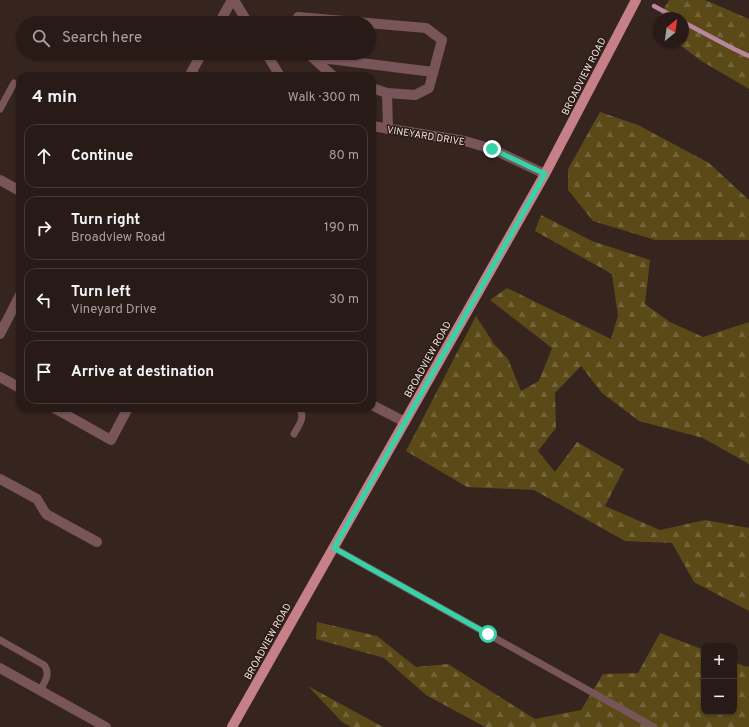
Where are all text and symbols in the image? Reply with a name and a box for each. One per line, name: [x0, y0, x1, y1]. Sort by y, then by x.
north arrow: [653, 12, 689, 48]
search box: [16, 16, 376, 60]
icon: search: [30, 27, 52, 49]
text: Search here: [62, 29, 142, 48]
street label: BROADVIEW ROAD: [559, 35, 610, 118]
text: 4 min: [32, 87, 77, 109]
text: Walk · 300 m: [288, 90, 360, 106]
street label: VINEYARD DRIVE: [386, 124, 466, 149]
route end: [483, 140, 501, 158]
icon: ahead: [33, 145, 55, 167]
text: Continue: [71, 147, 133, 166]
text: 80 m: [329, 148, 359, 164]
text: Turn right: [71, 211, 140, 230]
icon: right: [33, 217, 55, 239]
text: 190 m: [324, 220, 359, 236]
text: Broadview Road: [71, 230, 165, 246]
text: Turn left: [71, 283, 131, 302]
icon: left: [33, 289, 55, 311]
text: 30 m: [329, 292, 359, 308]
text: Vineyard Drive: [71, 302, 157, 318]
street label: BROADVIEW ROAD: [402, 319, 455, 400]
icon: arrive: [33, 361, 55, 383]
text: Arrive at destination: [71, 363, 214, 382]
street label: BROADVIEW ROAD: [242, 601, 295, 682]
route start: [479, 625, 497, 643]
map controls: [701, 643, 737, 715]
button: +: [701, 643, 737, 679]
button: −: [701, 679, 737, 715]

